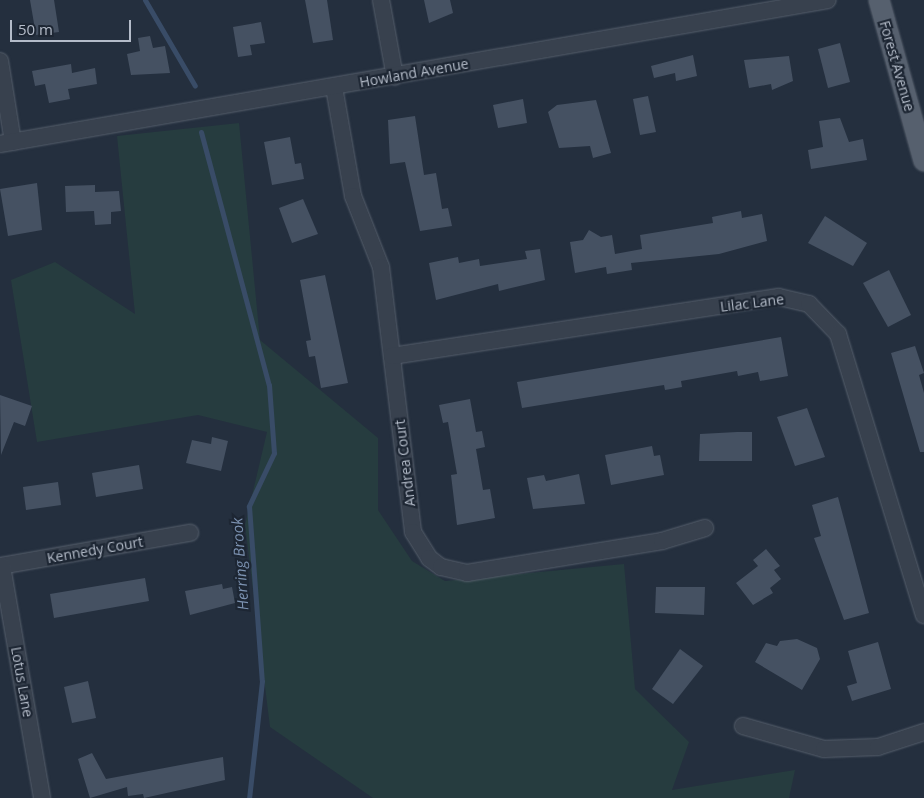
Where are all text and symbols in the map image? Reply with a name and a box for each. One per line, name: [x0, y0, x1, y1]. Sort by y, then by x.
scale bar: [12, 10, 134, 42]
text: 50 m: [18, 19, 53, 39]
street label: Forest Avenue: [876, 19, 918, 113]
street label: Howland Avenue: [358, 55, 470, 91]
street label: Lilac Lane: [719, 291, 785, 315]
street label: Andrea Court: [391, 419, 419, 507]
water label: Herring Brook: [228, 517, 252, 611]
street label: Kennedy Court: [46, 533, 144, 567]
street label: Lotus Lane: [8, 646, 36, 718]

